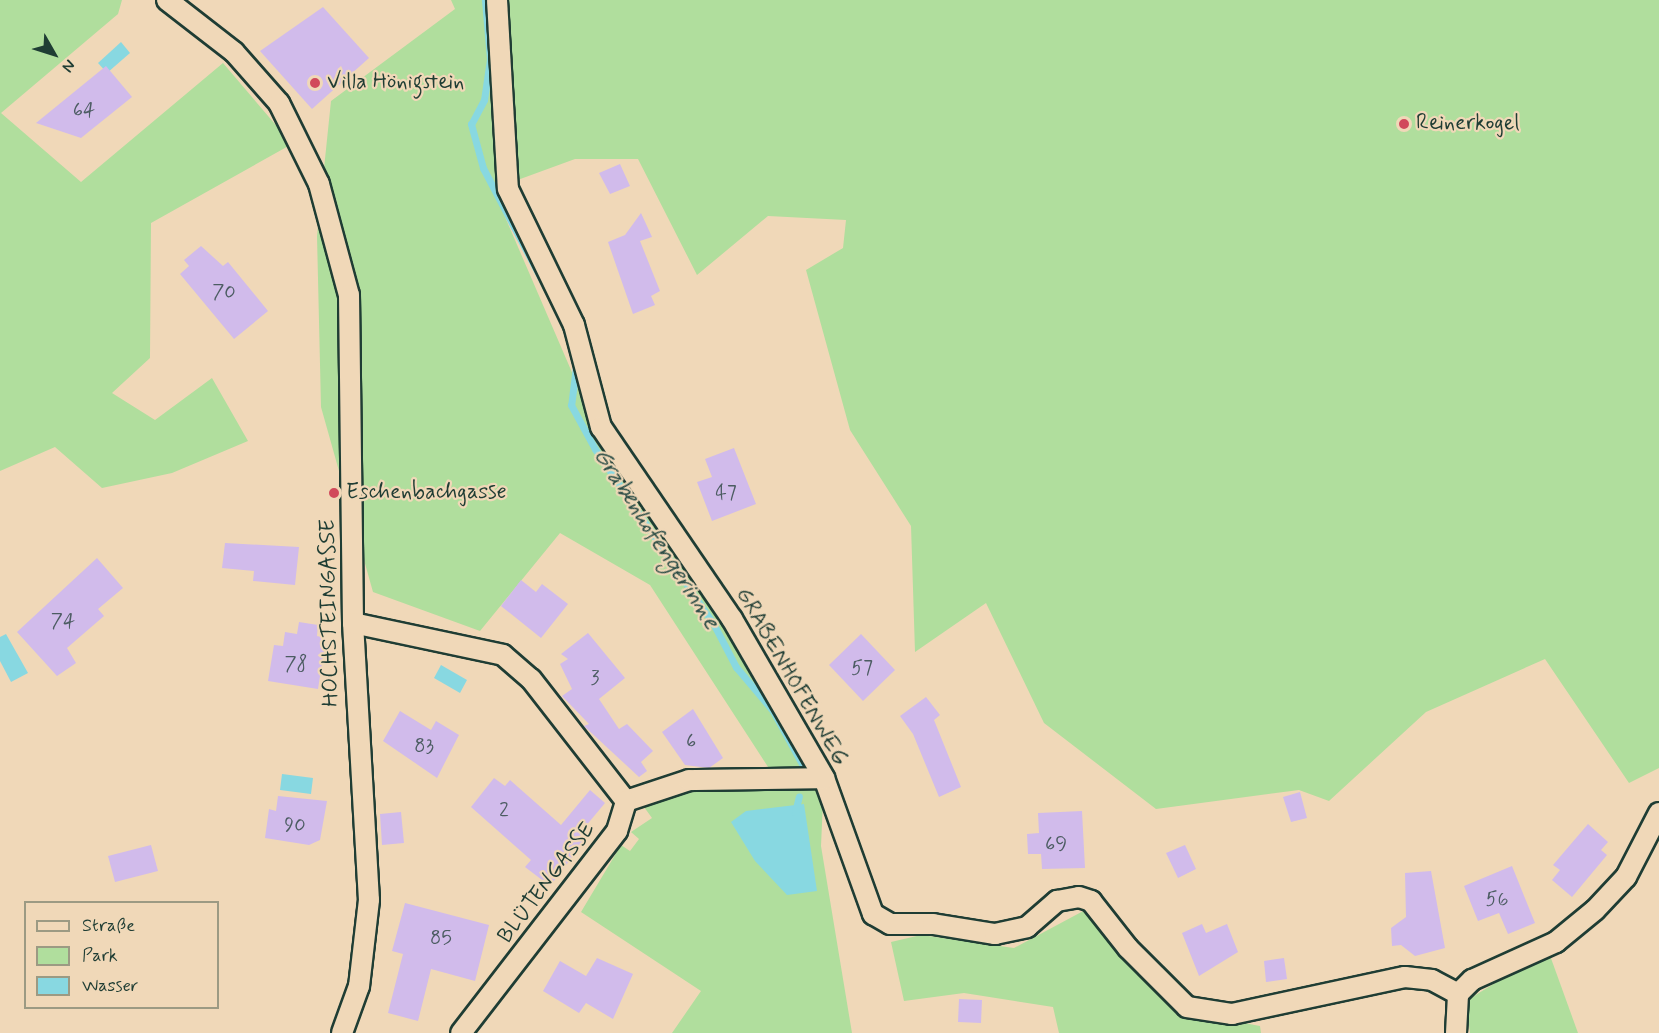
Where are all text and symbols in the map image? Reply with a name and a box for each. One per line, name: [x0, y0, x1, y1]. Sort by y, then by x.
north arrow: [24, 24, 84, 84]
text: N: [57, 55, 80, 76]
place label: Villa Hönigstein: [327, 70, 464, 96]
marker: Villa Hönigstein: [308, 76, 322, 90]
house number: 64: [73, 98, 95, 122]
place label: Reinerkogel: [1416, 111, 1520, 137]
marker: Reinerkogel: [1397, 117, 1411, 131]
house number: 70: [212, 280, 236, 304]
water label: Grabenhofengerinne: [587, 443, 725, 635]
place label: Eschenbachgasse: [346, 480, 507, 506]
house number: 47: [715, 481, 737, 505]
marker: Eschenbachgasse: [327, 486, 341, 500]
street label: HOCHSTEINGASSE: [315, 519, 345, 707]
street label: GRABENHOFENWEG: [729, 583, 853, 771]
house number: 74: [51, 609, 75, 633]
house number: 78: [284, 652, 308, 676]
house number: 57: [851, 656, 873, 680]
house number: 3: [590, 666, 600, 690]
house number: 6: [686, 729, 696, 753]
house number: 83: [414, 734, 434, 758]
house number: 2: [499, 798, 509, 822]
house number: 90: [284, 813, 306, 837]
street label: BLÜTENGASSE: [493, 817, 601, 949]
house number: 69: [1045, 832, 1067, 856]
house number: 56: [1485, 887, 1509, 911]
legend: [24, 901, 219, 1009]
text: Straße: [82, 914, 135, 938]
house number: 85: [430, 926, 452, 950]
text: Park: [82, 944, 118, 968]
text: Wasser: [82, 974, 138, 998]

